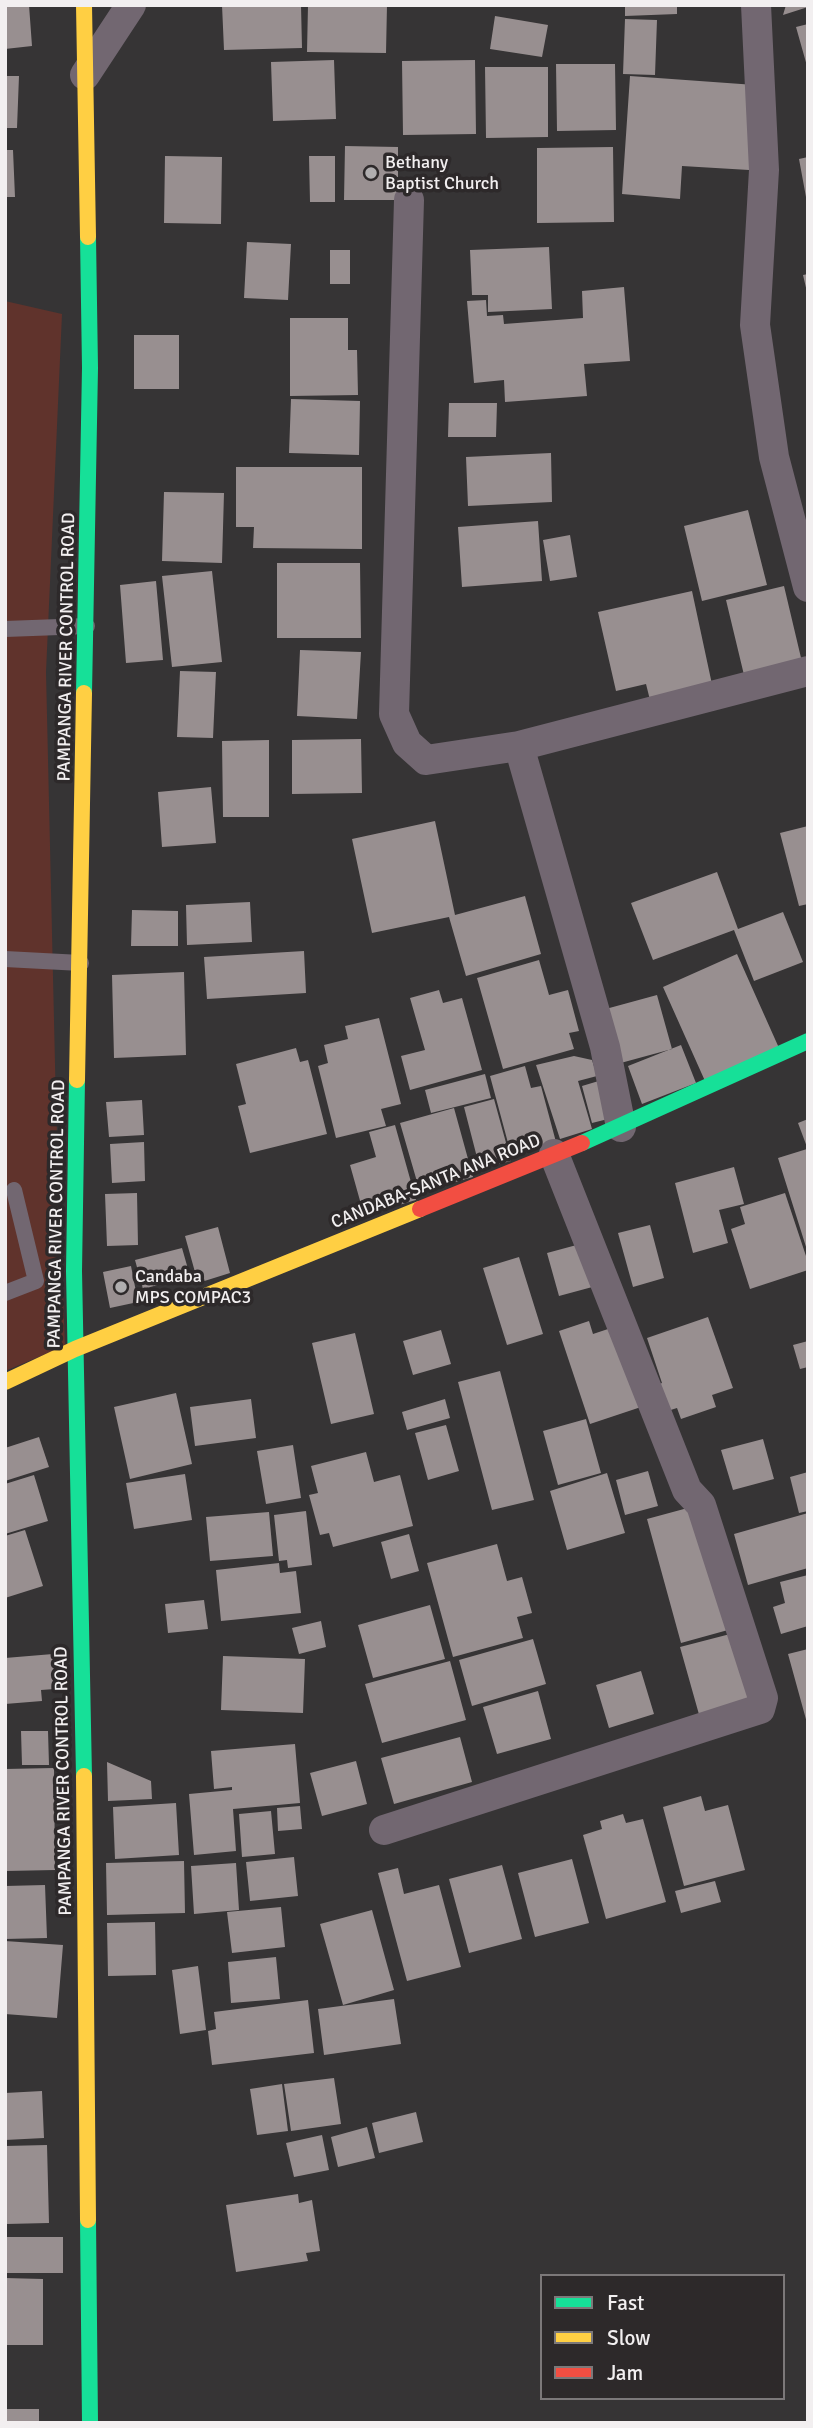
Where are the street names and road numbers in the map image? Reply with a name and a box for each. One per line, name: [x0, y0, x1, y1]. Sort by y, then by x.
street label: PAMPANGA RIVER CONTROL ROAD: [54, 512, 80, 782]
street label: PAMPANGA RIVER CONTROL ROAD: [44, 1079, 70, 1349]
street label: CANDABA-SANTA ANA ROAD: [328, 1130, 544, 1234]
street label: PAMPANGA RIVER CONTROL ROAD: [51, 1646, 77, 1916]

